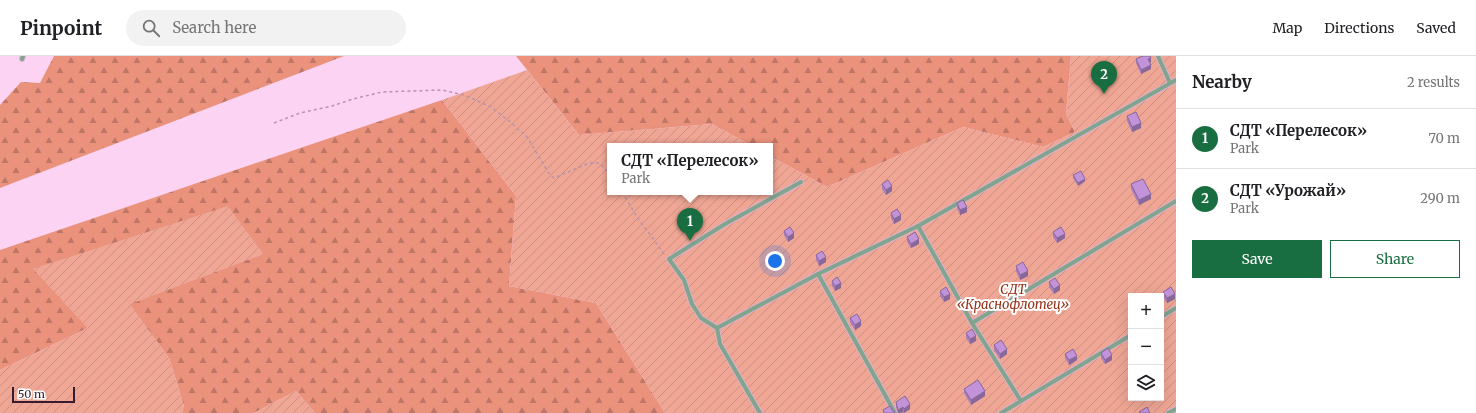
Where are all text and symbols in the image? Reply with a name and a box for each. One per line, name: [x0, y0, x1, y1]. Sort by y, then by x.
search box: [126, 10, 406, 46]
text: Pinpoint: [20, 16, 102, 40]
icon: search: [140, 17, 162, 39]
text: Search here: [172, 18, 256, 37]
text: Map: [1272, 19, 1302, 37]
text: Directions: [1324, 19, 1394, 37]
text: Saved: [1416, 19, 1456, 37]
pin: 2: [1091, 61, 1117, 94]
text: Nearby: [1192, 71, 1252, 93]
text: 2 results: [1407, 74, 1460, 91]
text: СДТ «Перелесок»: [1230, 121, 1367, 140]
text: 1: [1202, 130, 1208, 147]
text: 70 m: [1429, 130, 1460, 147]
text: Park: [1230, 140, 1259, 157]
popup: [607, 143, 773, 195]
text: СДТ «Перелесок»: [621, 151, 759, 170]
text: Park: [621, 170, 650, 187]
text: СДТ «Урожай»: [1230, 181, 1346, 200]
text: 2: [1201, 190, 1209, 207]
text: 290 m: [1420, 190, 1460, 207]
text: Park: [1230, 200, 1259, 217]
pin: 1: [677, 208, 703, 241]
button: Save: [1192, 240, 1322, 278]
button: Share: [1330, 240, 1460, 278]
your location: [765, 251, 785, 271]
park label: СДТ «Краснофлотец»: [957, 281, 1069, 313]
map controls: [1128, 293, 1164, 401]
button: +: [1128, 293, 1164, 329]
button: −: [1128, 329, 1164, 365]
button: layers: [1128, 365, 1164, 401]
scale bar: [12, 385, 75, 404]
text: 50 m: [18, 387, 45, 401]

